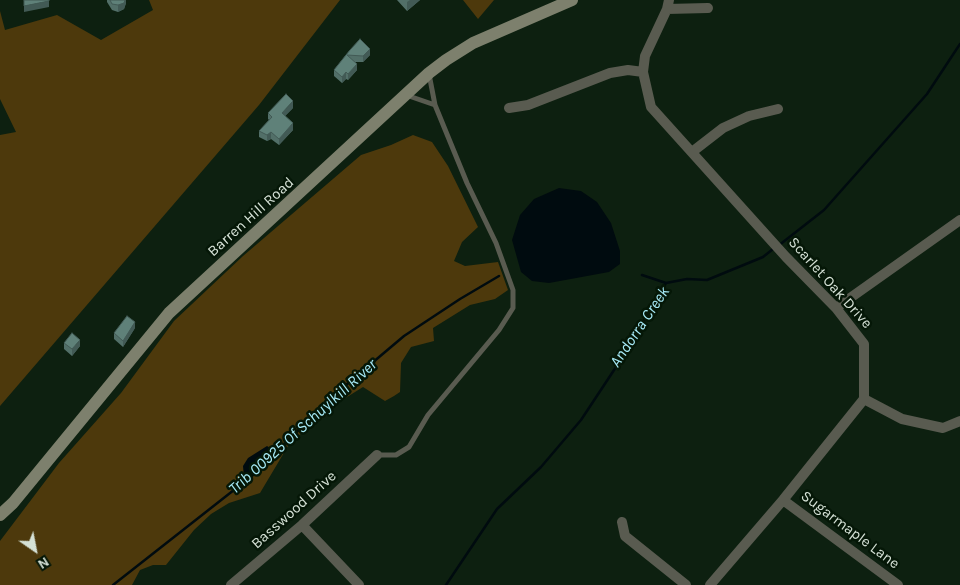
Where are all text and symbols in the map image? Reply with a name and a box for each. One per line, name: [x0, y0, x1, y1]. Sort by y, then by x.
street label: Barren Hill Road: [204, 174, 298, 260]
street label: Scarlet Oak Drive: [784, 234, 876, 332]
water label: Andorra Creek: [606, 283, 674, 371]
water label: Trib 00925 Of Schuylkill River: [225, 355, 381, 499]
street label: Basswood Drive: [248, 467, 340, 553]
street label: Sugarmaple Lane: [797, 487, 903, 573]
north arrow: [10, 525, 60, 575]
text: N: [35, 553, 52, 573]

